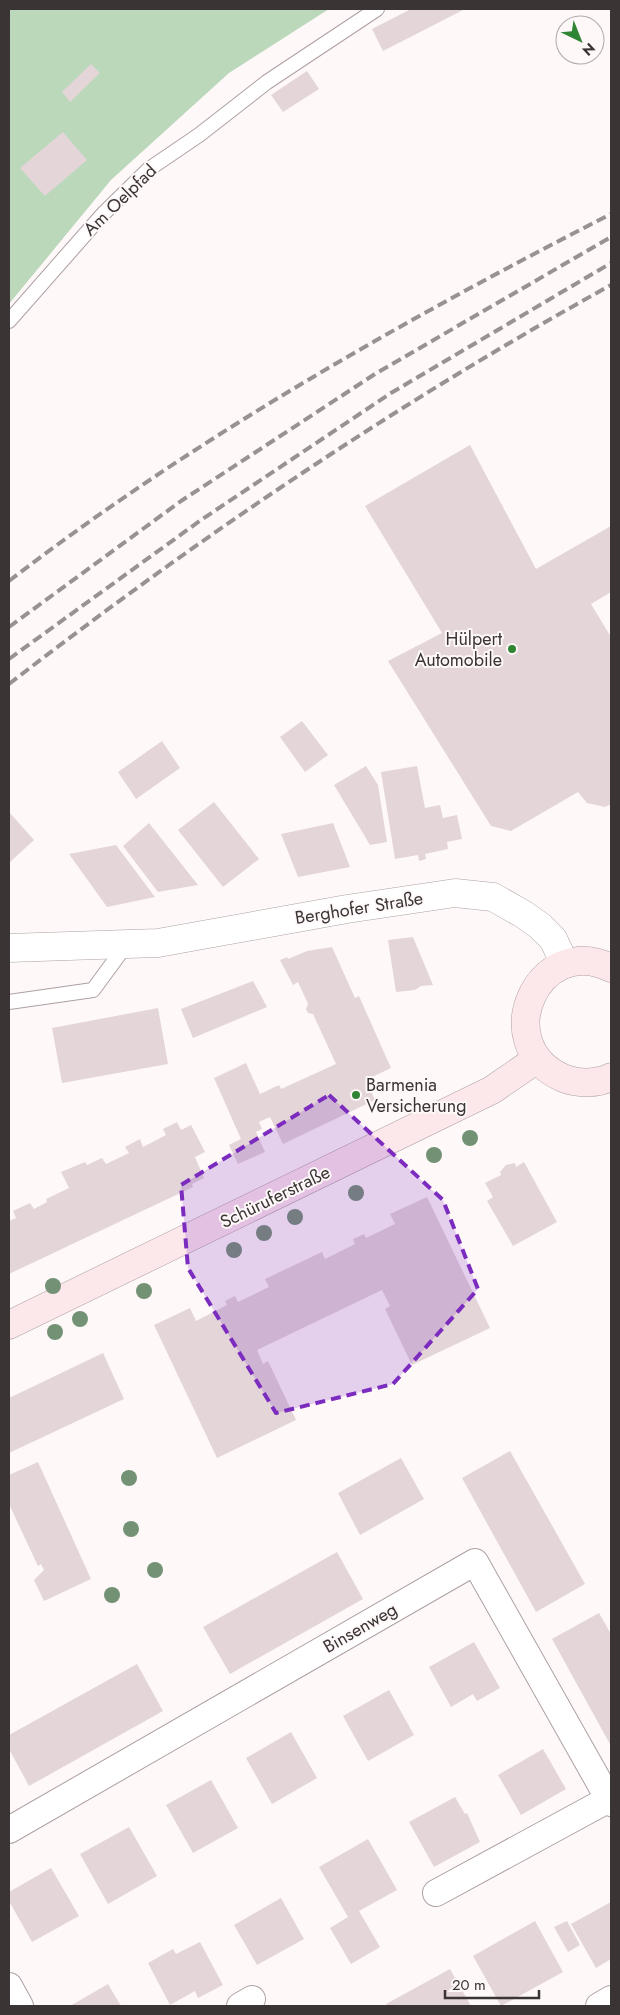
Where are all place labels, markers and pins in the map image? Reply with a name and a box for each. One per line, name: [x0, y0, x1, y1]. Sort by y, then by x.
place label: Hülpert Automobile: [415, 626, 503, 673]
marker: Hülpert Automobile: [506, 643, 518, 655]
place label: Barmenia Versicherung: [366, 1072, 466, 1119]
marker: Barmenia Versicherung: [350, 1089, 362, 1101]

